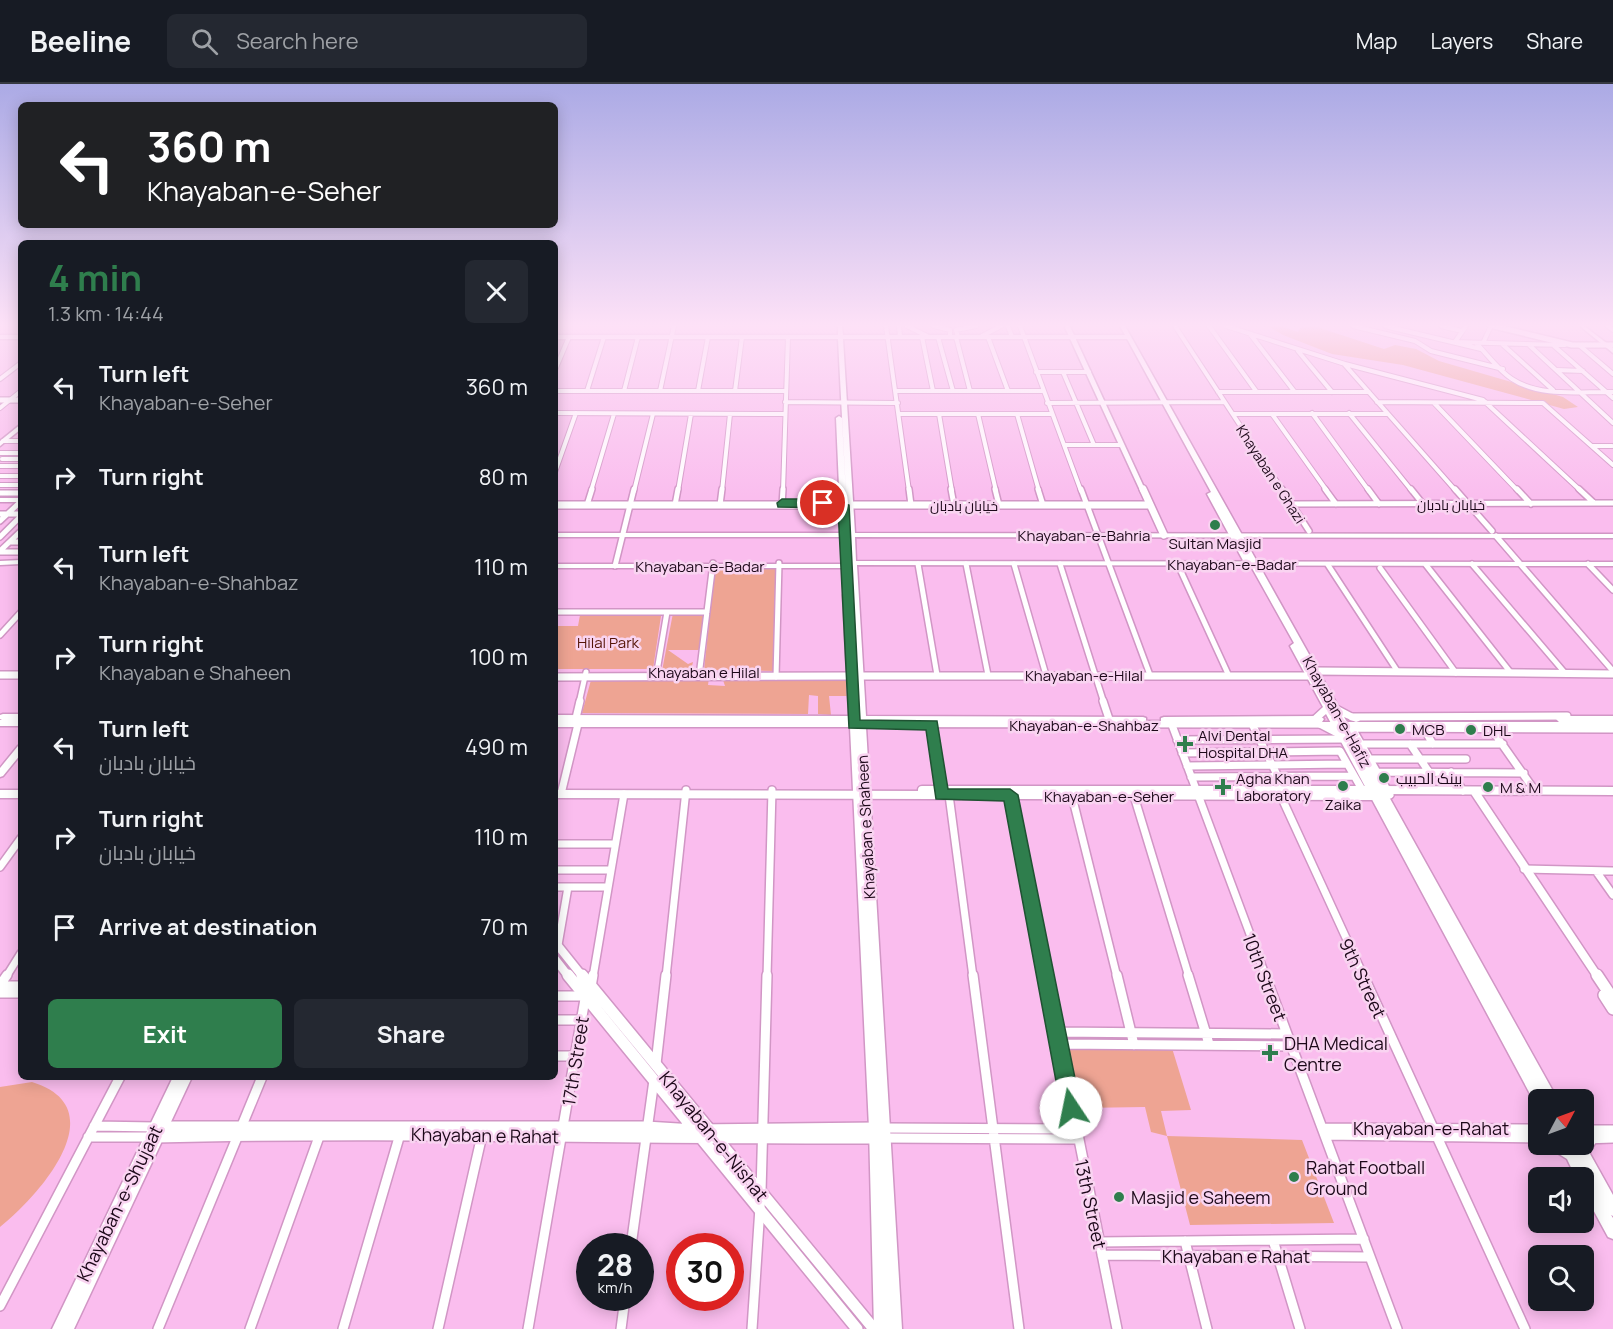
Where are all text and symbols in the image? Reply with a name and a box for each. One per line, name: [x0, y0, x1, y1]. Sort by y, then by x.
search box: [167, 14, 587, 68]
text: Beeline: [30, 22, 131, 60]
icon: search: [188, 25, 221, 58]
text: Search here: [236, 26, 359, 56]
text: Map: [1356, 27, 1397, 55]
text: Layers: [1430, 27, 1493, 55]
text: Share: [1526, 27, 1583, 55]
text: 360 m: [147, 117, 271, 175]
icon: left: [48, 126, 126, 204]
text: Khayaban-e-Seher: [147, 172, 381, 209]
text: 4 min: [48, 253, 142, 302]
button: close: [465, 260, 528, 323]
text: 1.3 km · 14:44: [48, 300, 164, 327]
text: Turn left: [99, 359, 189, 389]
icon: left: [48, 371, 81, 404]
text: 360 m: [466, 372, 528, 402]
text: Khayaban-e-Seher: [99, 389, 273, 416]
street label: Khayaban e Ghazi: [1232, 421, 1310, 527]
icon: right: [48, 461, 81, 494]
text: Turn right: [99, 462, 204, 492]
text: 80 m: [479, 462, 528, 492]
pin: [797, 477, 848, 528]
icon: arrive: [806, 486, 839, 519]
street label: خیابان بادبان: [1417, 495, 1485, 514]
street label: خیابان بادبان: [930, 496, 998, 515]
marker: Sultan Masjid: [1208, 518, 1222, 532]
street label: Khayaban-e-Bahria: [1018, 525, 1150, 546]
place label: Sultan Masjid: [1169, 533, 1261, 554]
text: Turn left: [99, 539, 189, 569]
icon: left: [48, 551, 81, 584]
text: 110 m: [474, 552, 528, 582]
street label: Khayaban-e-Badar: [1167, 554, 1297, 575]
street label: Khayaban-e-Badar: [635, 556, 765, 577]
text: Khayaban-e-Shahbaz: [99, 569, 299, 596]
text: Turn right: [99, 629, 204, 659]
park label: Hilal Park: [577, 632, 640, 653]
icon: right: [48, 641, 81, 674]
text: 100 m: [470, 642, 528, 672]
street label: Khayaban-e-Hafiz: [1298, 652, 1376, 772]
text: Khayaban e Shaheen: [99, 659, 291, 686]
street label: Khayaban e Hilal: [648, 662, 760, 683]
street label: Khayaban-e-Hilal: [1025, 665, 1143, 686]
text: Turn left: [99, 714, 189, 744]
street label: Khayaban-e-Shahbaz: [1009, 715, 1159, 736]
place label: MCB: [1412, 719, 1445, 740]
place label: DHL: [1483, 720, 1511, 741]
marker: MCB: [1393, 722, 1407, 736]
marker: DHL: [1464, 723, 1478, 737]
place label: Alvi Dental Hospital DHA: [1198, 725, 1289, 763]
icon: left: [48, 731, 81, 764]
text: 490 m: [465, 732, 528, 762]
marker: Alvi Dental Hospital DHA: [1176, 735, 1194, 753]
text: خیابان بادبان: [99, 749, 196, 776]
street label: Khayaban e Shaheen: [852, 754, 880, 900]
place label: Agha Khan Laboratory: [1236, 768, 1311, 806]
place label: بينک الحبيب: [1396, 768, 1462, 789]
marker: بينک الحبيب: [1377, 771, 1391, 785]
place label: M & M: [1500, 777, 1541, 798]
marker: Agha Khan Laboratory: [1214, 778, 1232, 796]
marker: Zaika: [1336, 779, 1350, 793]
marker: M & M: [1481, 780, 1495, 794]
street label: Khayaban-e-Seher: [1044, 786, 1175, 807]
place label: Zaika: [1325, 794, 1361, 815]
text: Turn right: [99, 804, 204, 834]
icon: right: [48, 821, 81, 854]
text: 110 m: [474, 822, 528, 852]
text: خیابان بادبان: [99, 839, 196, 866]
icon: arrive: [48, 911, 81, 944]
text: Arrive at destination: [99, 912, 317, 942]
text: 70 m: [480, 912, 528, 942]
street label: 10th Street: [1237, 930, 1293, 1024]
street label: 9th Street: [1334, 934, 1392, 1022]
button: Exit: [48, 999, 282, 1068]
button: Share: [294, 999, 528, 1068]
street label: 17th Street: [556, 1014, 594, 1108]
place label: DHA Medical Centre: [1284, 1031, 1388, 1076]
marker: DHA Medical Centre: [1261, 1044, 1279, 1062]
street label: Khayaban-e-Nishat: [654, 1066, 774, 1206]
position arrow: [1039, 1076, 1103, 1140]
north arrow: [1528, 1089, 1594, 1155]
map controls: [1528, 1089, 1594, 1311]
street label: Khayaban-e-Rahat: [1353, 1116, 1509, 1140]
street label: Khayaban-e-Shujaat: [71, 1121, 167, 1285]
street label: Khayaban e Rahat: [411, 1122, 559, 1148]
place label: Rahat Football Ground: [1306, 1155, 1425, 1200]
street label: 13th Street: [1070, 1157, 1112, 1251]
button: sound: [1528, 1167, 1594, 1233]
marker: Rahat Football Ground: [1287, 1170, 1301, 1184]
place label: Masjid e Saheem: [1131, 1185, 1271, 1209]
marker: Masjid e Saheem: [1112, 1190, 1126, 1204]
speed limit sign: 30: [666, 1233, 744, 1311]
text: 28: [597, 1244, 633, 1285]
street label: Khayaban e Rahat: [1162, 1244, 1310, 1268]
button: search: [1528, 1245, 1594, 1311]
text: km/h: [598, 1277, 632, 1298]

